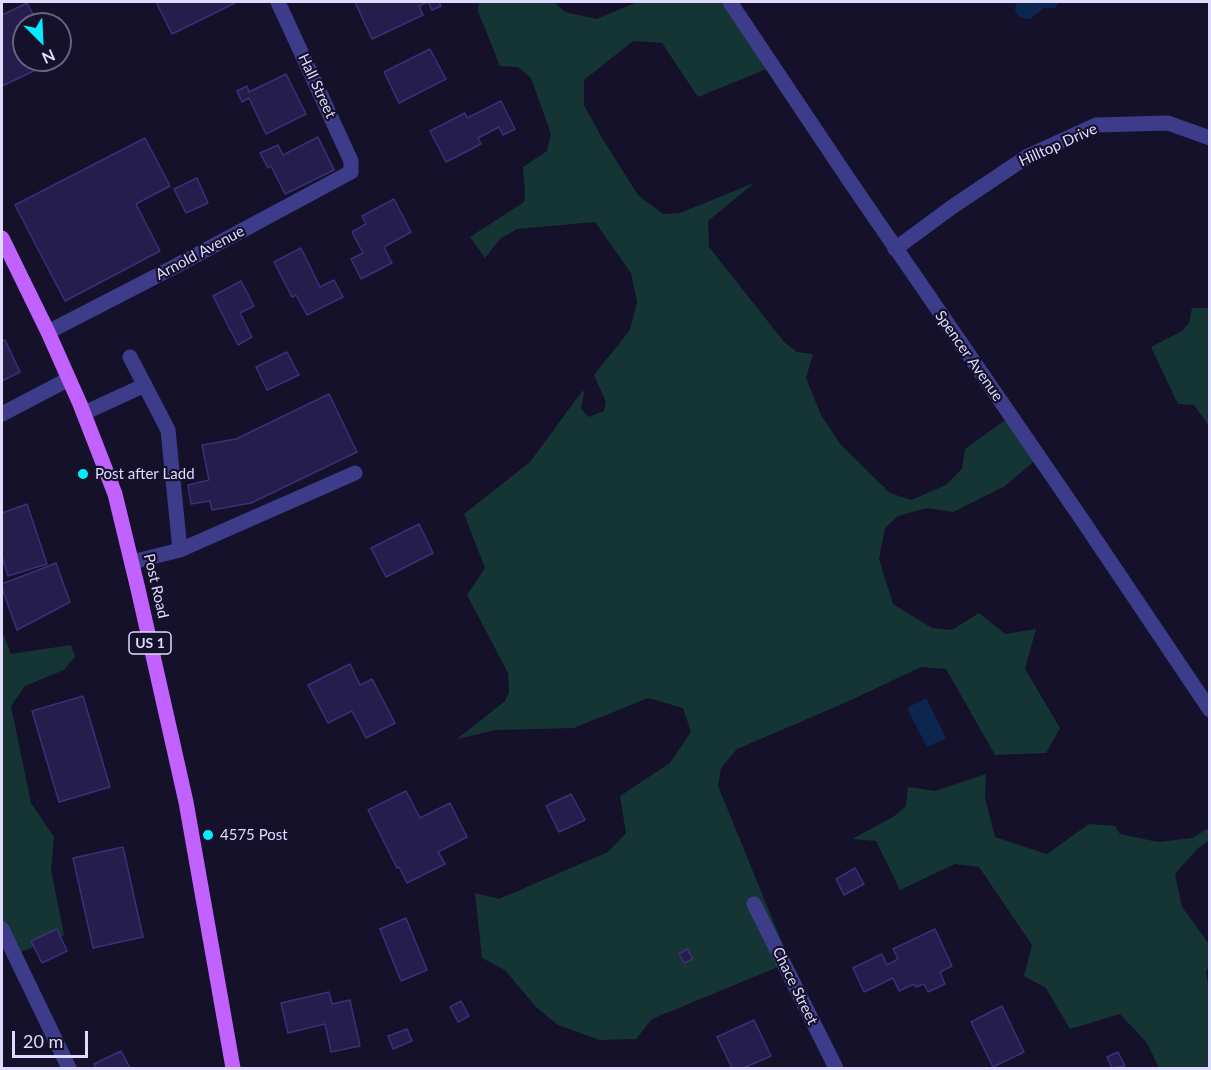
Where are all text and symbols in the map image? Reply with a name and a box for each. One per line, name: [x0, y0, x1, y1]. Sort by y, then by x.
north arrow: [12, 12, 72, 72]
text: N: [39, 46, 58, 68]
street label: Hall Street: [294, 51, 340, 121]
street label: Hilltop Drive: [1016, 120, 1100, 170]
street label: Arnold Avenue: [153, 222, 247, 284]
street label: Spencer Avenue: [931, 307, 1007, 405]
place label: Post after Ladd: [95, 465, 195, 483]
marker: Post after Ladd: [76, 467, 90, 481]
street label: Post Road: [140, 552, 172, 620]
road number: US 1: [129, 632, 171, 654]
place label: 4575 Post: [220, 826, 288, 844]
marker: 4575 Post: [201, 828, 215, 842]
street label: Chace Street: [768, 944, 822, 1028]
scale bar: [15, 1019, 92, 1057]
text: 20 m: [23, 1030, 63, 1052]

